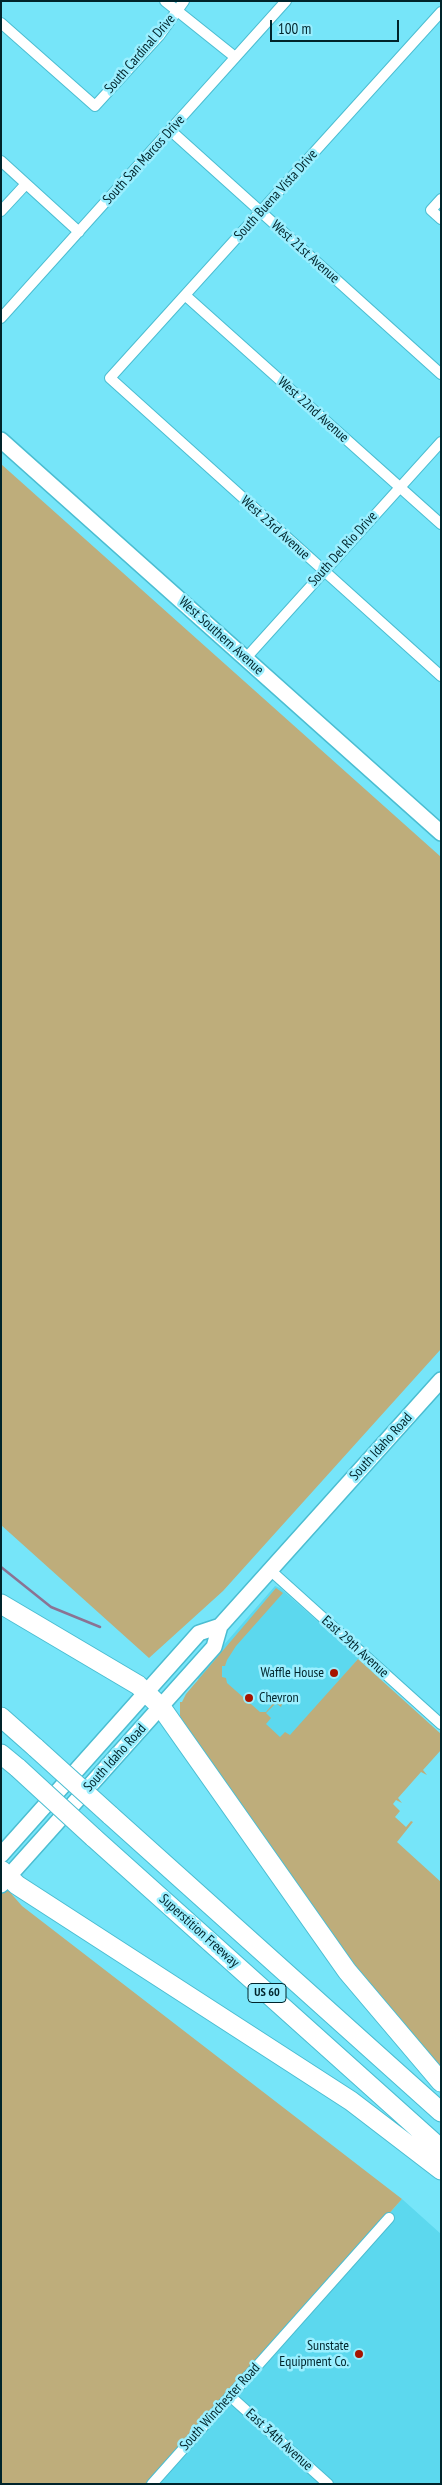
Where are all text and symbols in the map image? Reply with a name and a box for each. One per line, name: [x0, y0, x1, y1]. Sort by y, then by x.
scale bar: [272, 10, 401, 42]
street label: South Cardinal Drive: [101, 11, 179, 97]
text: 100 m: [278, 19, 311, 38]
street label: South San Marcos Drive: [100, 112, 188, 208]
street label: South Buena Vista Drive: [231, 146, 321, 244]
street label: West 21st Avenue: [268, 217, 342, 287]
street label: West 22nd Avenue: [274, 374, 352, 446]
street label: West 23rd Avenue: [237, 493, 313, 563]
street label: South Del Rio Drive: [305, 508, 381, 590]
street label: West Southern Avenue: [175, 593, 267, 679]
street label: South Idaho Road: [346, 1410, 416, 1484]
street label: East 29th Avenue: [318, 1613, 392, 1681]
place label: Waffle House: [260, 1665, 324, 1681]
marker: Waffle House: [328, 1667, 340, 1679]
place label: Chevron: [259, 1690, 299, 1706]
marker: Chevron: [243, 1692, 255, 1704]
street label: South Idaho Road: [80, 1721, 150, 1795]
street label: Superstition Freeway: [156, 1891, 242, 1971]
road number: US 60: [248, 1984, 286, 2002]
place label: Sunstate Equipment Co.: [279, 2338, 349, 2370]
marker: Sunstate Equipment Co.: [353, 2348, 365, 2360]
street label: South Winchester Road: [176, 2360, 264, 2454]
street label: East 34th Avenue: [242, 2406, 316, 2474]

